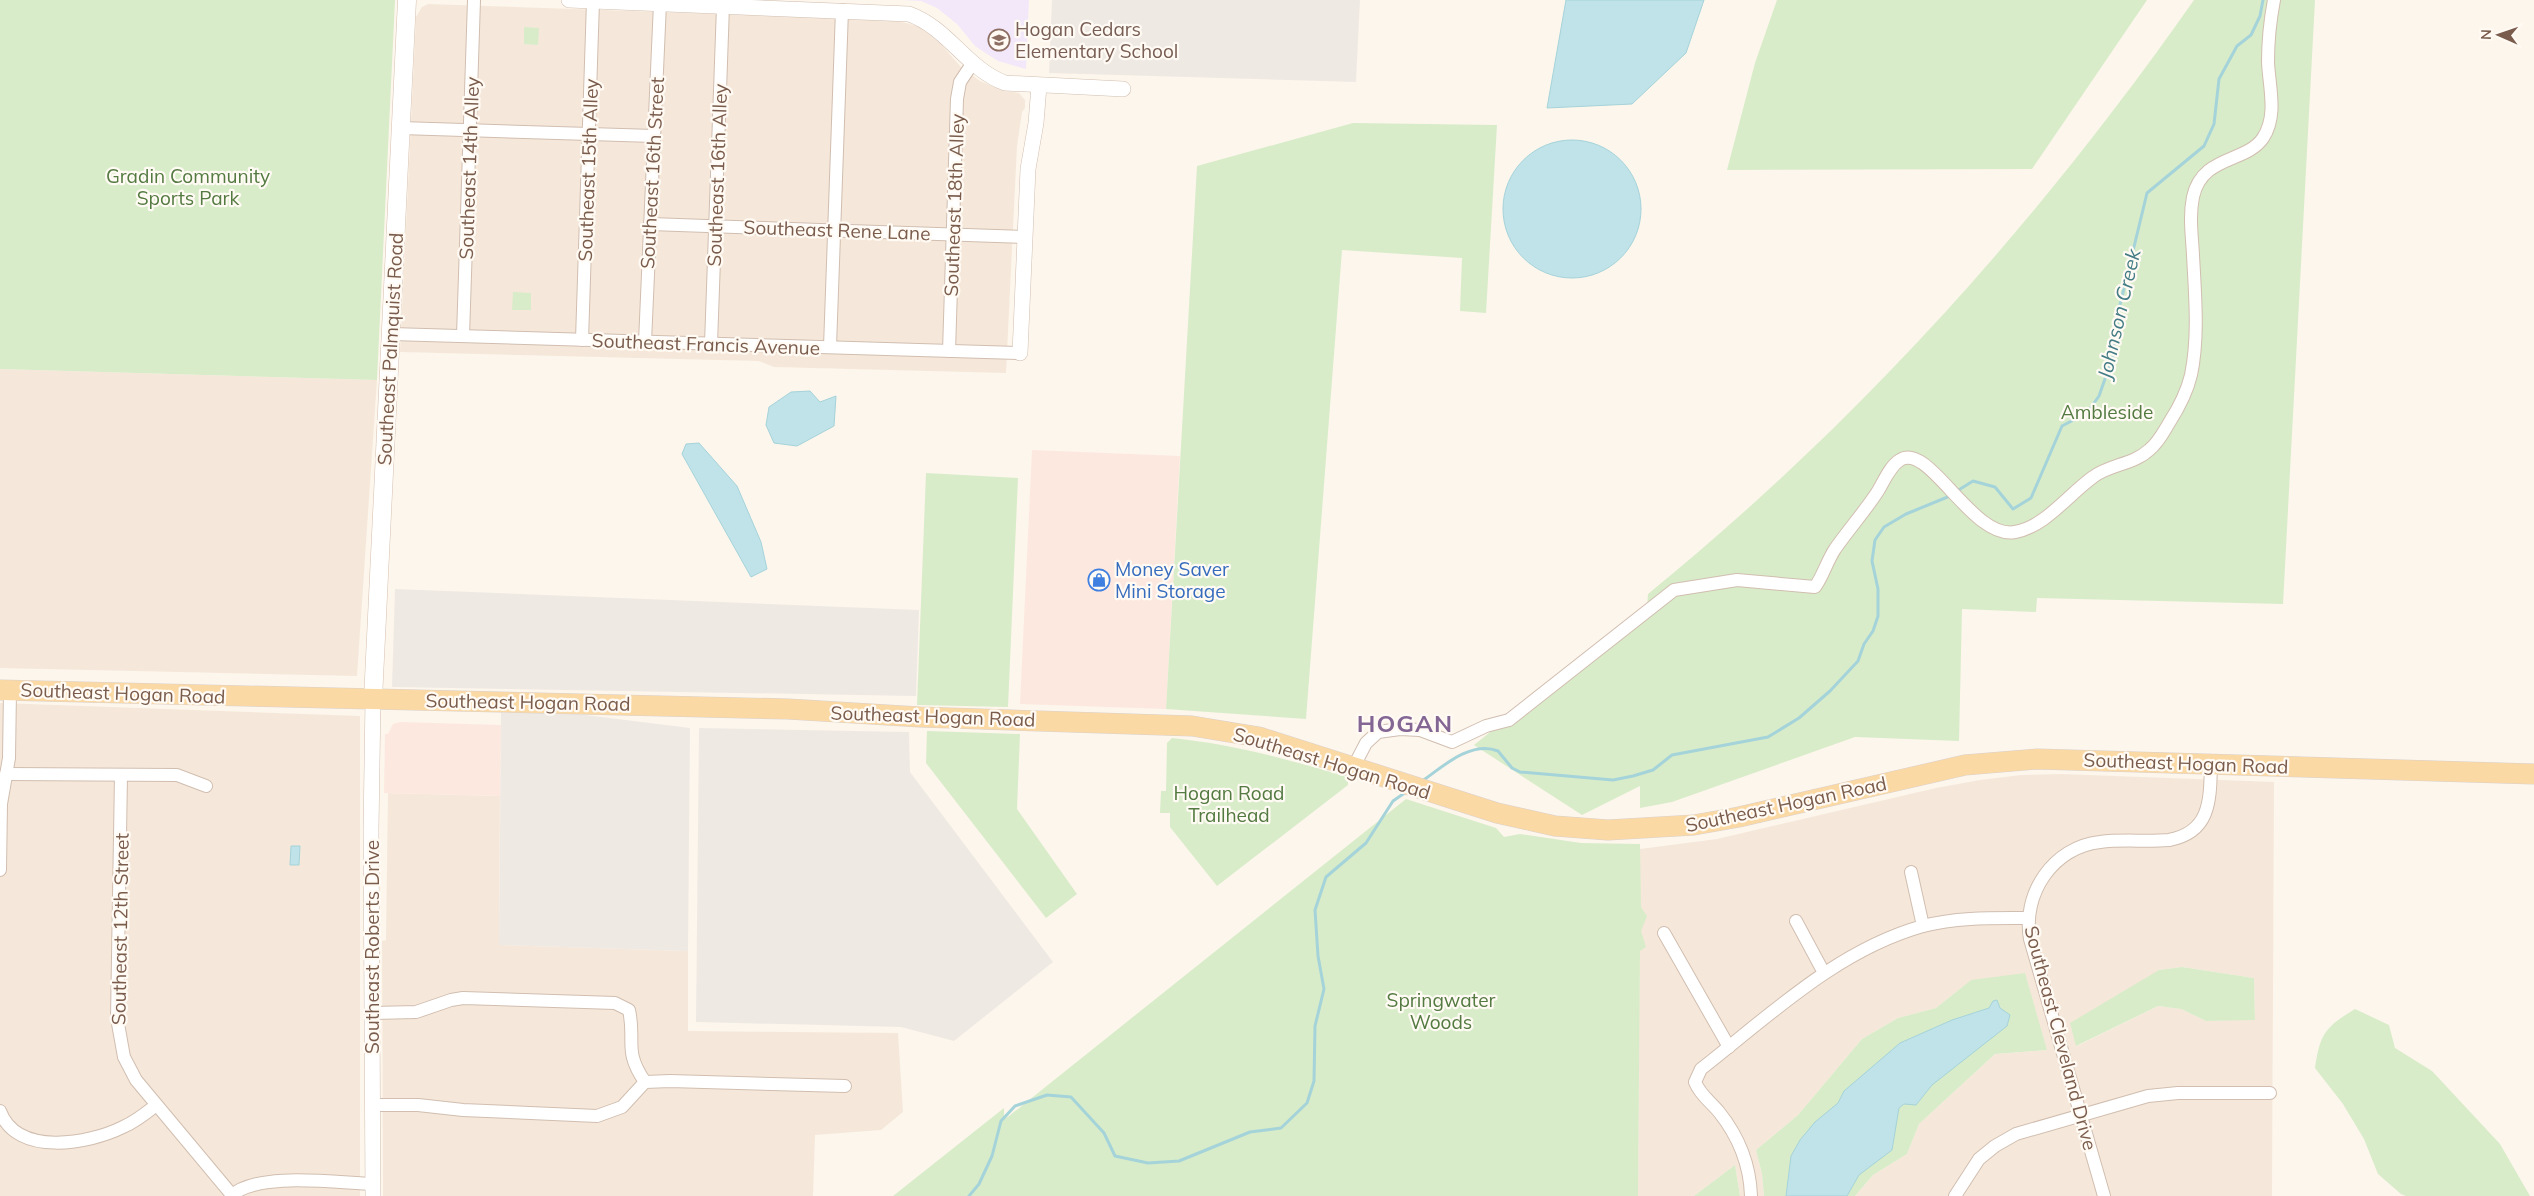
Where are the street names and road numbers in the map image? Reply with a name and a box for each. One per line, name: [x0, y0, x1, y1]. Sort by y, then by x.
street label: Southeast 14th Alley: [454, 76, 484, 260]
street label: Southeast 16th Street: [635, 76, 669, 270]
street label: Southeast 15th Alley: [573, 78, 603, 262]
street label: Southeast 16th Alley: [702, 83, 732, 267]
street label: Southeast 18th Alley: [939, 113, 969, 297]
street label: Southeast Rene Lane: [743, 215, 931, 245]
street label: Southeast Palmquist Road: [372, 232, 408, 466]
street label: Southeast Francis Avenue: [591, 328, 821, 360]
street label: Southeast Hogan Road: [20, 677, 226, 709]
street label: Southeast Hogan Road: [425, 688, 631, 716]
street label: Southeast Hogan Road: [830, 700, 1036, 732]
street label: Southeast Hogan Road: [1230, 722, 1434, 804]
street label: Southeast Hogan Road: [2083, 747, 2289, 779]
street label: Southeast Hogan Road: [1683, 771, 1889, 837]
street label: Southeast 12th Street: [106, 832, 134, 1025]
street label: Southeast Roberts Drive: [360, 840, 384, 1054]
street label: Southeast Cleveland Drive: [2019, 923, 2103, 1153]

